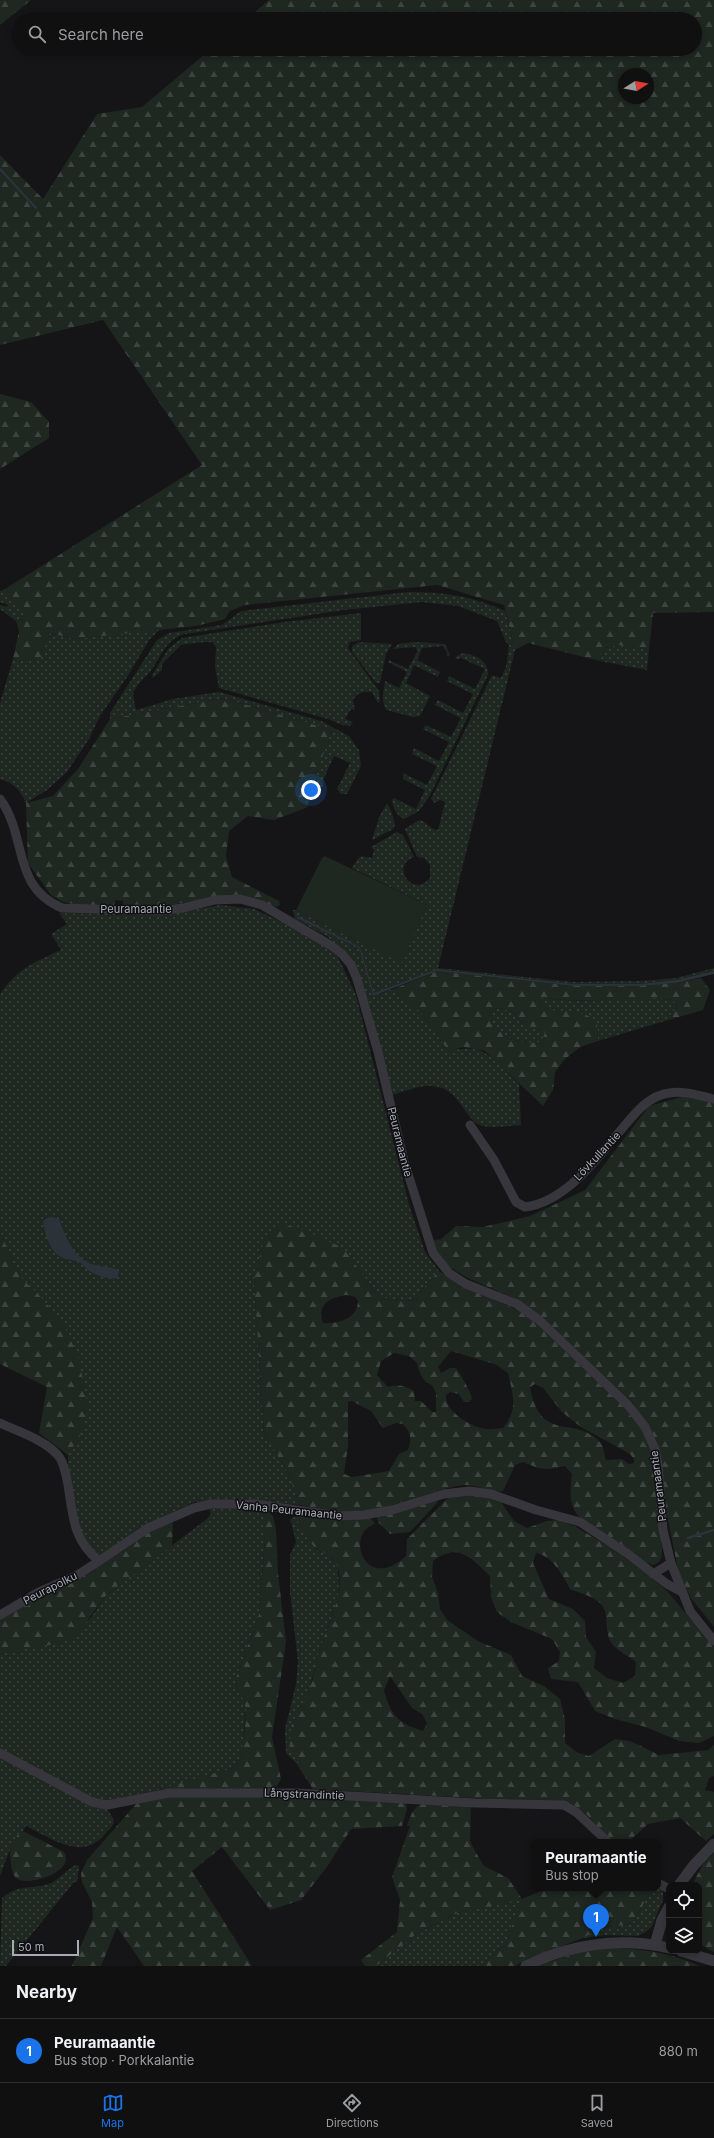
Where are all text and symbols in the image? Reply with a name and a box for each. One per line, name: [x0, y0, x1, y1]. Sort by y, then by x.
search box: [12, 12, 702, 56]
icon: search: [26, 23, 48, 45]
text: Search here: [58, 25, 144, 44]
north arrow: [618, 68, 654, 104]
your location: [301, 780, 321, 800]
street label: Peuramaantie: [100, 902, 172, 916]
street label: Peuramaantie: [385, 1106, 415, 1178]
street label: Lövkullantie: [571, 1129, 623, 1183]
street label: Peuramaantie: [647, 1450, 669, 1522]
street label: Vanha Peuramaantie: [235, 1497, 343, 1523]
street label: Peurapolku: [21, 1568, 79, 1608]
street label: Långstrandintie: [264, 1786, 344, 1802]
popup: [531, 1839, 661, 1891]
text: Peuramaantie: [545, 1848, 647, 1867]
text: Bus stop: [545, 1867, 599, 1883]
map controls: [666, 1882, 702, 1954]
button: locate: [666, 1882, 702, 1918]
pin: 1: [583, 1904, 609, 1937]
button: layers: [666, 1918, 702, 1954]
scale bar: [12, 1938, 79, 1957]
text: 50 m: [18, 1940, 44, 1954]
text: Nearby: [16, 1982, 77, 2002]
text: Peuramaantie: [54, 2033, 155, 2052]
text: 1: [26, 2043, 32, 2059]
text: 880 m: [659, 2043, 698, 2059]
text: Bus stop · Porkkalantie: [54, 2052, 194, 2068]
tab: Map: [101, 2092, 124, 2130]
tab: Directions: [326, 2092, 379, 2130]
tab: Saved: [581, 2092, 613, 2130]

